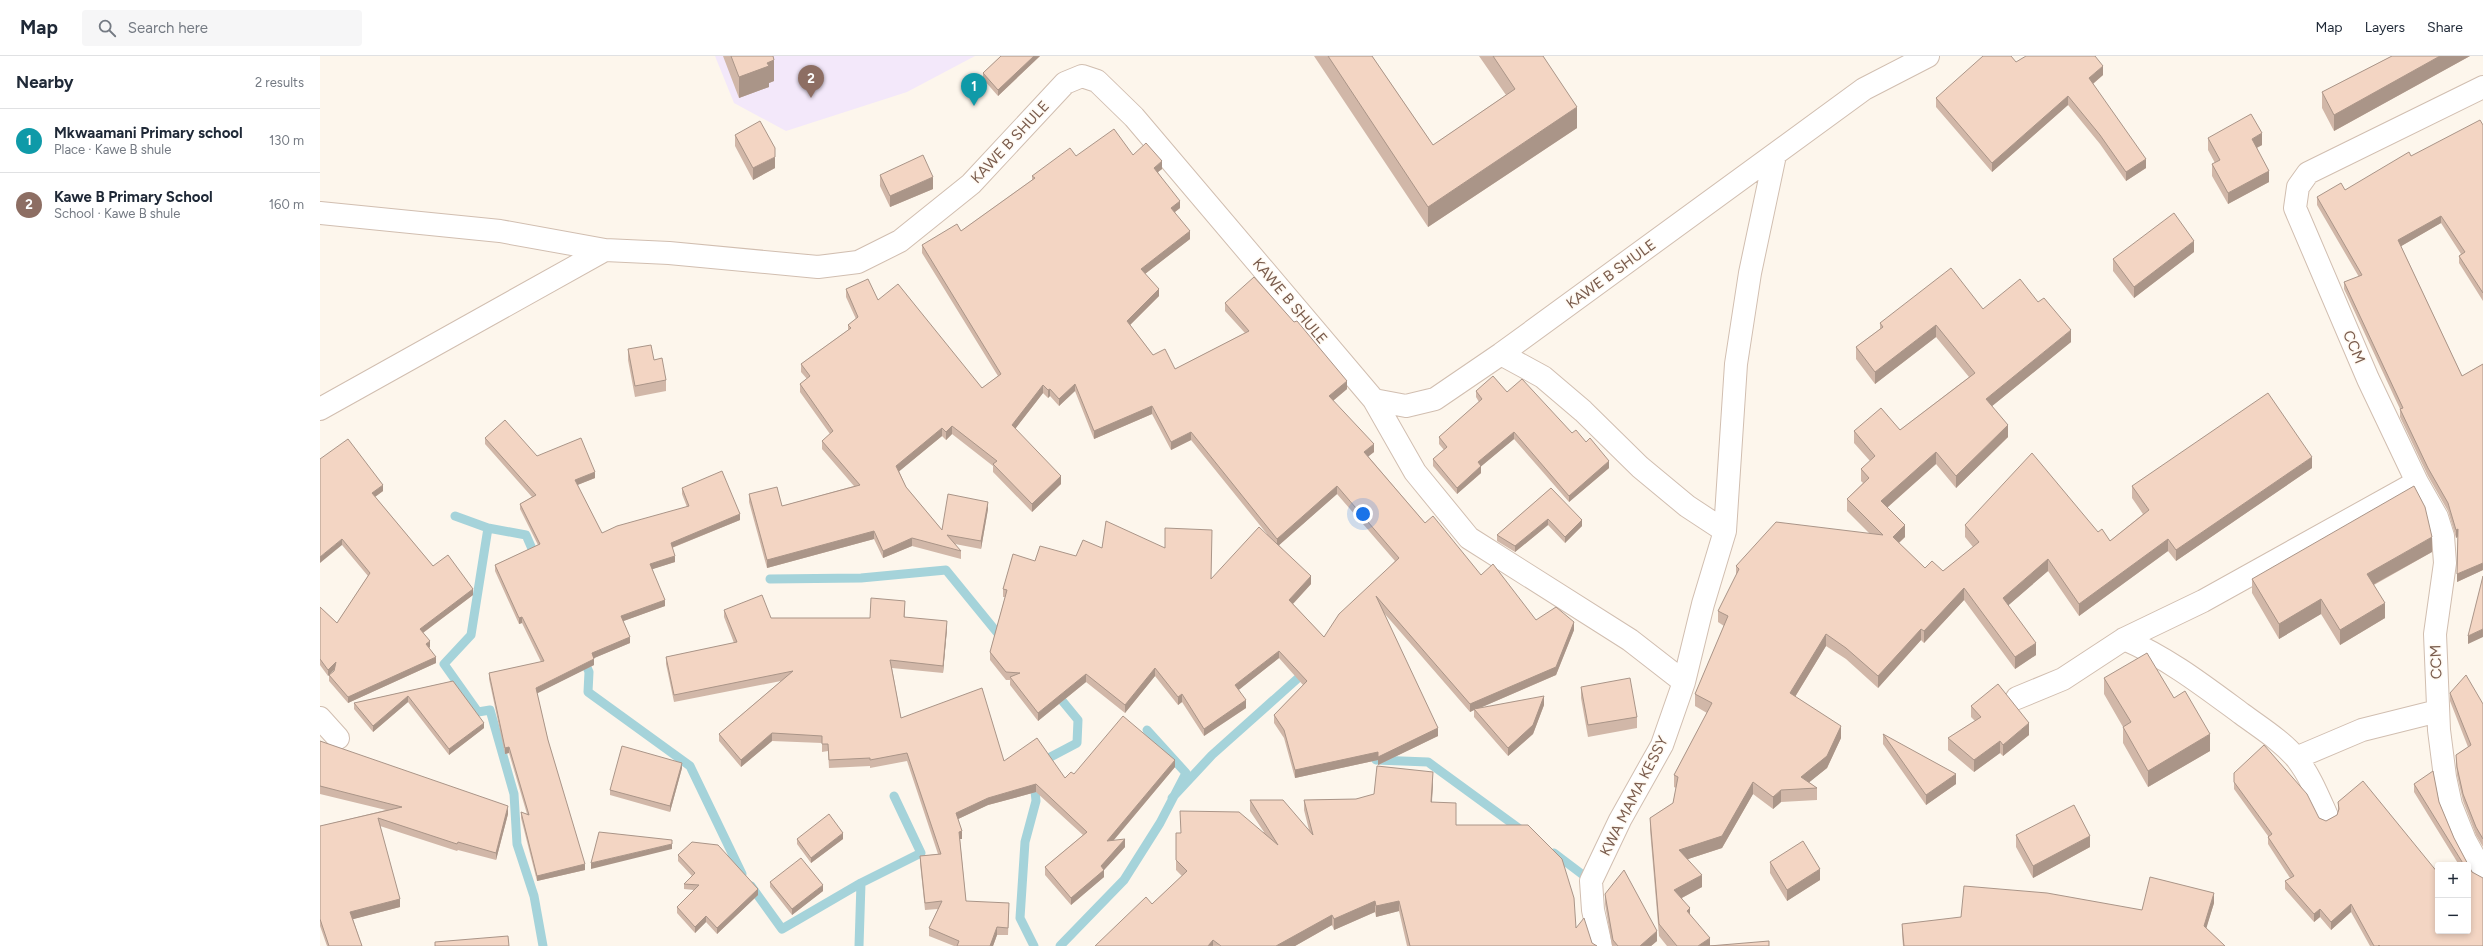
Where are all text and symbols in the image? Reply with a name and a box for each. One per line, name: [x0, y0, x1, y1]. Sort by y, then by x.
search box: [82, 10, 362, 46]
text: Map: [20, 16, 58, 39]
icon: search: [96, 17, 118, 39]
text: Search here: [128, 19, 208, 37]
text: Map: [2315, 19, 2343, 36]
text: Layers: [2365, 19, 2405, 36]
text: Share: [2427, 19, 2463, 36]
pin: 2: [798, 65, 824, 98]
text: Nearby: [16, 72, 74, 92]
pin: 1: [961, 73, 987, 106]
text: 2 results: [255, 75, 304, 90]
street label: KAWE B SHULE: [967, 97, 1053, 187]
text: Mkwaamani Primary school: [54, 124, 243, 142]
text: 1: [26, 133, 32, 148]
text: 130 m: [269, 133, 304, 148]
text: Place · Kawe B shule: [54, 142, 171, 157]
text: Kawe B Primary School: [54, 188, 213, 206]
text: 2: [25, 197, 33, 212]
text: 160 m: [269, 197, 304, 212]
text: School · Kawe B shule: [54, 206, 180, 221]
street label: KAWE B SHULE: [1563, 235, 1659, 313]
street label: KAWE B SHULE: [1249, 254, 1331, 348]
street label: CCM: [2339, 328, 2369, 366]
your location: [1353, 504, 1373, 524]
street label: CCM: [2426, 645, 2446, 679]
street label: KWA MAMA KESSY: [1596, 733, 1672, 859]
map controls: [2435, 862, 2471, 934]
button: +: [2435, 862, 2471, 898]
button: −: [2435, 898, 2471, 934]

